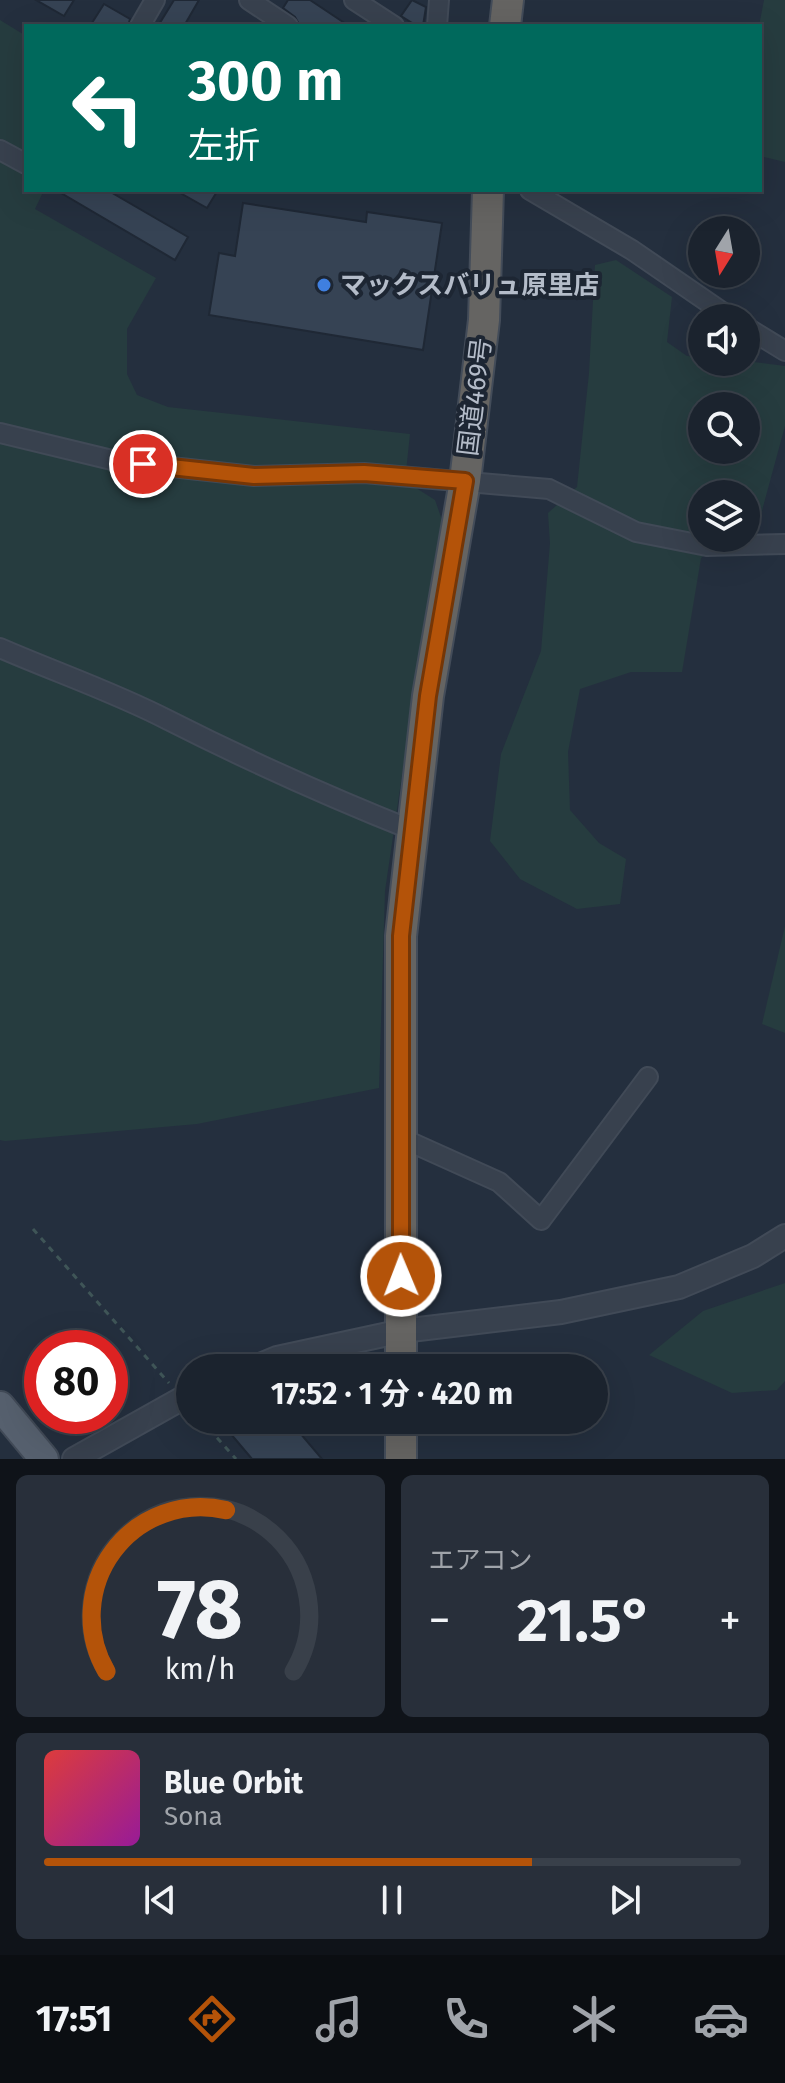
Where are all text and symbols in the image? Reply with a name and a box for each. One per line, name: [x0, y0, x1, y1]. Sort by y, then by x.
text: 300 m: [188, 48, 343, 115]
icon: left: [56, 56, 160, 160]
text: 左折: [188, 124, 260, 168]
north arrow: [688, 216, 760, 288]
map controls: [688, 216, 760, 552]
place label: マックスバリュ原里店: [340, 270, 599, 301]
marker: マックスバリュ原里店: [315, 276, 333, 294]
button: sound: [688, 304, 760, 376]
street label: 国道469号: [452, 336, 498, 458]
button: search: [688, 392, 760, 464]
pin: [109, 430, 177, 498]
icon: arrive: [121, 442, 165, 486]
button: layers: [688, 480, 760, 552]
position arrow: [359, 1234, 443, 1318]
speed limit sign: 80: [24, 1330, 128, 1434]
text: 17:52 · 1 分 · 420 m: [271, 1376, 513, 1412]
text: エアコン: [429, 1545, 533, 1576]
text: 78: [157, 1560, 243, 1660]
text: 21.5°: [517, 1585, 652, 1657]
text: −: [429, 1594, 451, 1647]
text: +: [719, 1594, 741, 1647]
text: km/h: [165, 1652, 236, 1687]
text: Blue Orbit: [164, 1765, 303, 1801]
text: Sona: [164, 1801, 223, 1832]
icon: previous: [138, 1878, 182, 1922]
icon: pause: [370, 1878, 414, 1922]
icon: next: [603, 1878, 647, 1922]
icon: directions: [184, 1991, 240, 2047]
icon: music: [311, 1991, 367, 2047]
icon: phone: [438, 1991, 494, 2047]
icon: climate: [566, 1991, 622, 2047]
icon: car: [693, 1991, 749, 2047]
text: 17:51: [36, 1997, 112, 2041]

